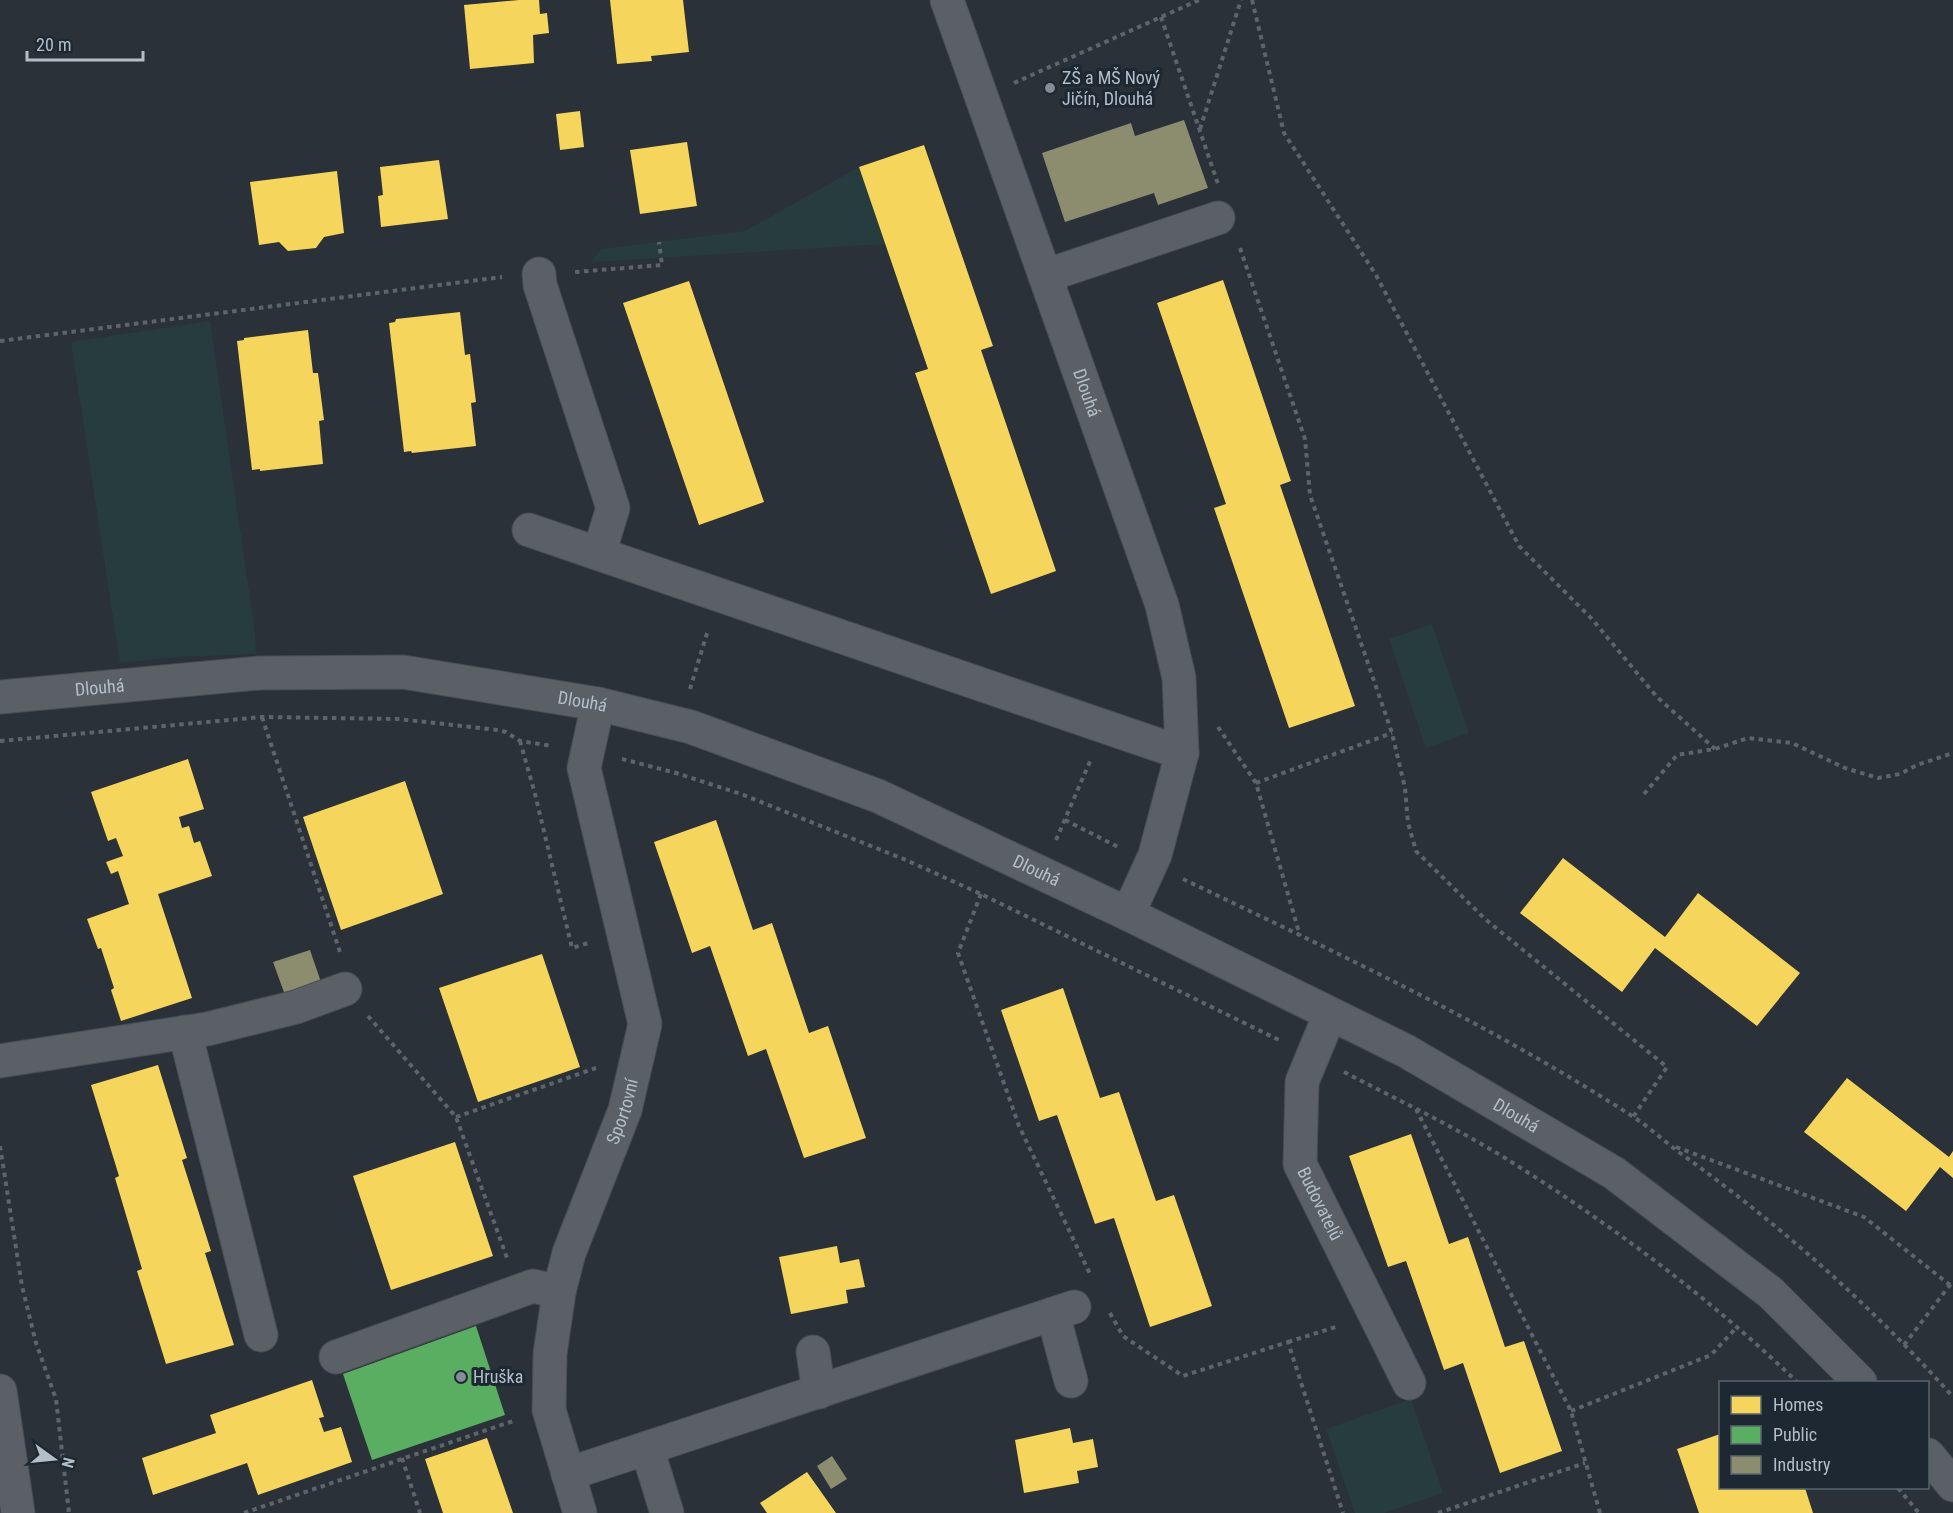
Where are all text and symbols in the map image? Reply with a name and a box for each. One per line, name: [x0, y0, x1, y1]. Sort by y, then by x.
scale bar: [27, 24, 142, 62]
text: 20 m: [36, 34, 71, 55]
place label: ZŠ a MŠ Nový Jičín, Dlouhá: [1062, 67, 1160, 109]
marker: ZŠ a MŠ Nový Jičín, Dlouhá: [1043, 81, 1057, 95]
street label: Dlouhá: [1069, 366, 1105, 420]
street label: Dlouhá: [74, 675, 125, 700]
street label: Dlouhá: [556, 687, 609, 716]
street label: Dlouhá: [1010, 850, 1063, 890]
street label: Sportovní: [602, 1076, 642, 1147]
street label: Dlouhá: [1490, 1094, 1543, 1137]
street label: Budovatelů: [1293, 1163, 1347, 1244]
place label: Hruška: [473, 1366, 523, 1387]
marker: Hruška: [454, 1370, 468, 1384]
legend: [1719, 1381, 1929, 1489]
text: Homes: [1773, 1394, 1823, 1415]
text: Public: [1773, 1424, 1817, 1445]
north arrow: [24, 1429, 84, 1489]
text: Industry: [1773, 1454, 1831, 1475]
text: N: [58, 1456, 78, 1470]

